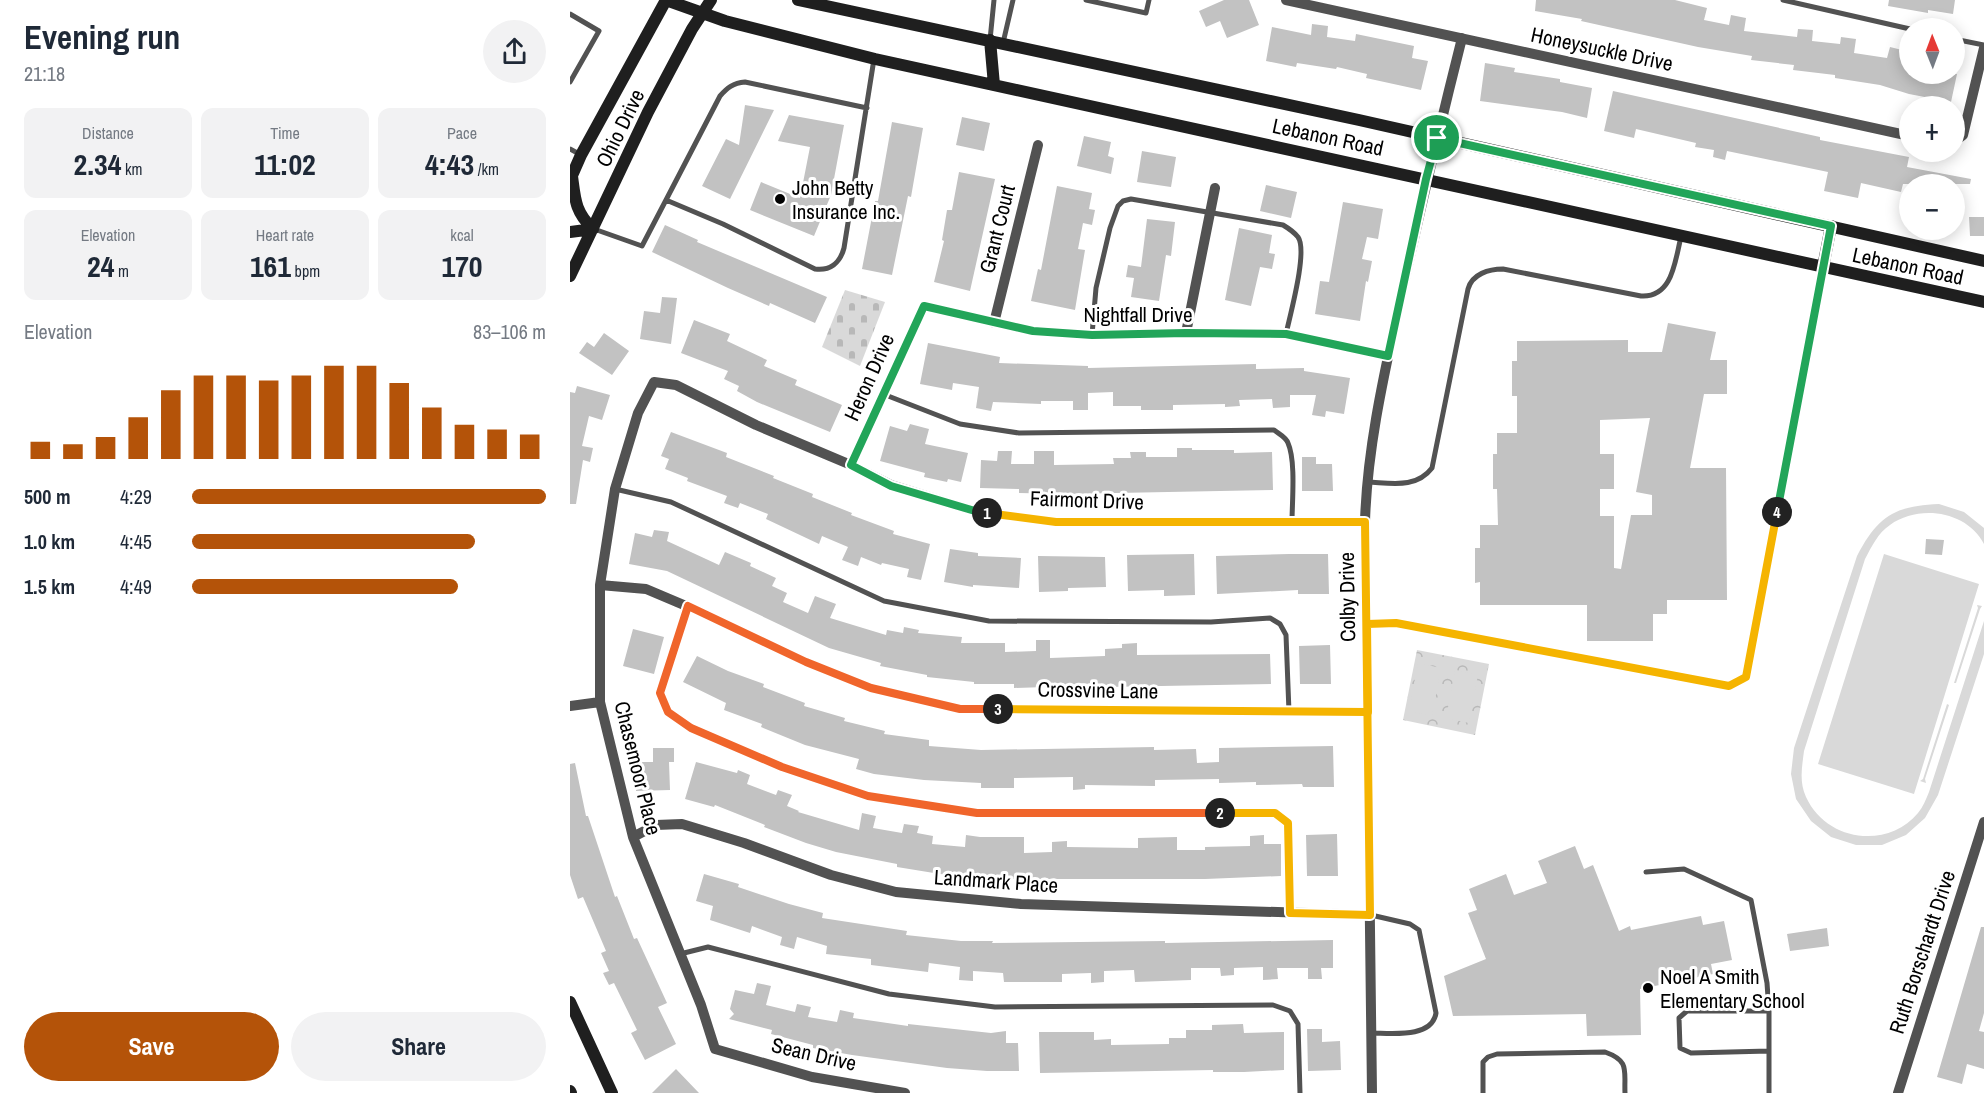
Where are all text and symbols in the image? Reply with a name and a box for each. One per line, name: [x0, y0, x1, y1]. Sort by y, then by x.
text: Evening run: [24, 15, 180, 59]
north arrow: [1899, 18, 1965, 84]
map controls: [1899, 18, 1965, 240]
button: share: [483, 20, 546, 83]
street label: Honeysuckle Drive: [1528, 20, 1676, 78]
text: 21:18: [24, 60, 65, 87]
street label: Ohio Drive: [589, 84, 651, 172]
button: +: [1899, 96, 1965, 162]
street label: Lebanon Road: [1270, 111, 1386, 163]
pin: [1411, 112, 1462, 163]
icon: arrive: [1420, 121, 1453, 154]
text: Distance: [82, 122, 134, 144]
text: Time: [270, 122, 300, 144]
text: Pace: [447, 122, 477, 144]
text: 2.34: [73, 144, 121, 184]
text: 11:02: [254, 144, 316, 184]
text: 4:43: [425, 144, 474, 184]
text: km: [121, 158, 143, 180]
text: /km: [474, 158, 499, 180]
place label: John Betty Insurance Inc.: [792, 173, 900, 226]
button: −: [1899, 174, 1965, 240]
street label: Grant Court: [972, 182, 1022, 276]
marker: John Betty Insurance Inc.: [773, 192, 787, 206]
text: Elevation: [81, 224, 135, 246]
text: Heart rate: [256, 224, 314, 246]
text: kcal: [450, 224, 474, 246]
street label: Lebanon Road: [1850, 240, 1966, 292]
text: 24: [87, 246, 114, 286]
text: 161: [250, 246, 291, 286]
text: 170: [441, 246, 483, 286]
text: m: [114, 260, 129, 282]
text: bpm: [291, 260, 320, 282]
street label: Nightfall Drive: [1083, 300, 1193, 329]
text: Elevation: [24, 318, 92, 345]
text: 83–106 m: [473, 318, 546, 345]
street label: Heron Drive: [837, 329, 901, 425]
text: 500 m: [24, 483, 71, 510]
text: 4:29: [120, 483, 152, 510]
street label: Fairmont Drive: [1030, 484, 1144, 516]
pin: 4: [1762, 497, 1792, 527]
pin: 1: [972, 498, 1002, 528]
text: 4: [1773, 501, 1781, 523]
text: 1: [983, 502, 991, 524]
text: 1.0 km: [24, 528, 75, 555]
text: 4:45: [120, 528, 152, 555]
street label: Colby Drive: [1332, 552, 1362, 642]
text: 1.5 km: [24, 573, 75, 600]
text: 4:49: [120, 573, 152, 600]
street label: Crossvine Lane: [1037, 674, 1159, 706]
pin: 3: [983, 694, 1013, 724]
street label: Chasemoor Place: [607, 698, 669, 838]
text: 3: [994, 698, 1002, 720]
pin: 2: [1205, 798, 1235, 828]
text: 2: [1216, 802, 1224, 824]
street label: Landmark Place: [933, 862, 1059, 900]
street label: Ruth Borschardt Drive: [1882, 867, 1962, 1037]
place label: Noel A Smith Elementary School: [1660, 962, 1805, 1015]
marker: Noel A Smith Elementary School: [1641, 981, 1655, 995]
button: Save: [24, 1012, 279, 1081]
button: Share: [291, 1012, 546, 1081]
street label: Sean Drive: [769, 1030, 859, 1078]

